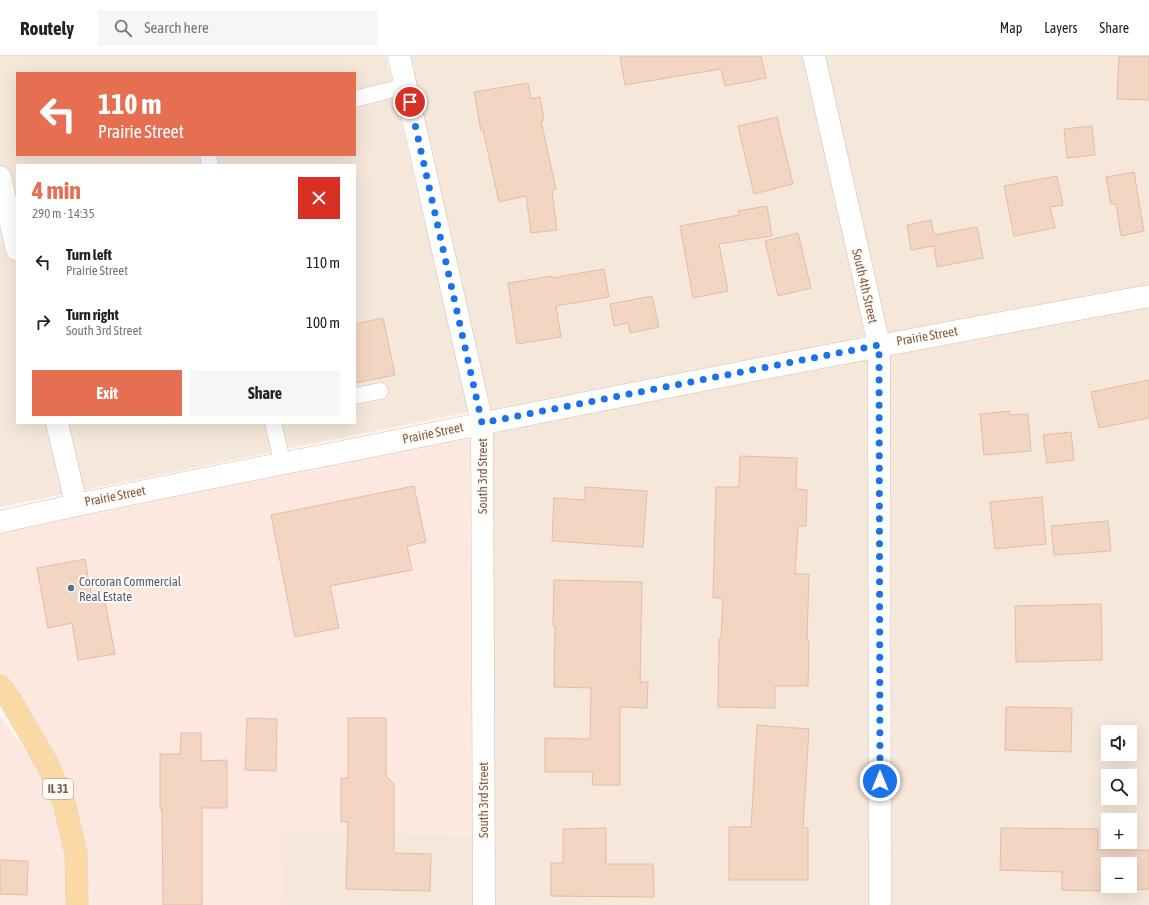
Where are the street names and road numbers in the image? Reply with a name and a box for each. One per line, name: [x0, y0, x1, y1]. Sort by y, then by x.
street label: South 4th Street: [849, 247, 881, 325]
street label: Prairie Street: [895, 323, 959, 349]
street label: Prairie Street: [401, 419, 465, 447]
street label: South 3rd Street: [475, 438, 490, 514]
street label: Prairie Street: [83, 483, 147, 509]
street label: South 3rd Street: [476, 762, 491, 838]
road number: IL 31: [43, 779, 73, 799]

